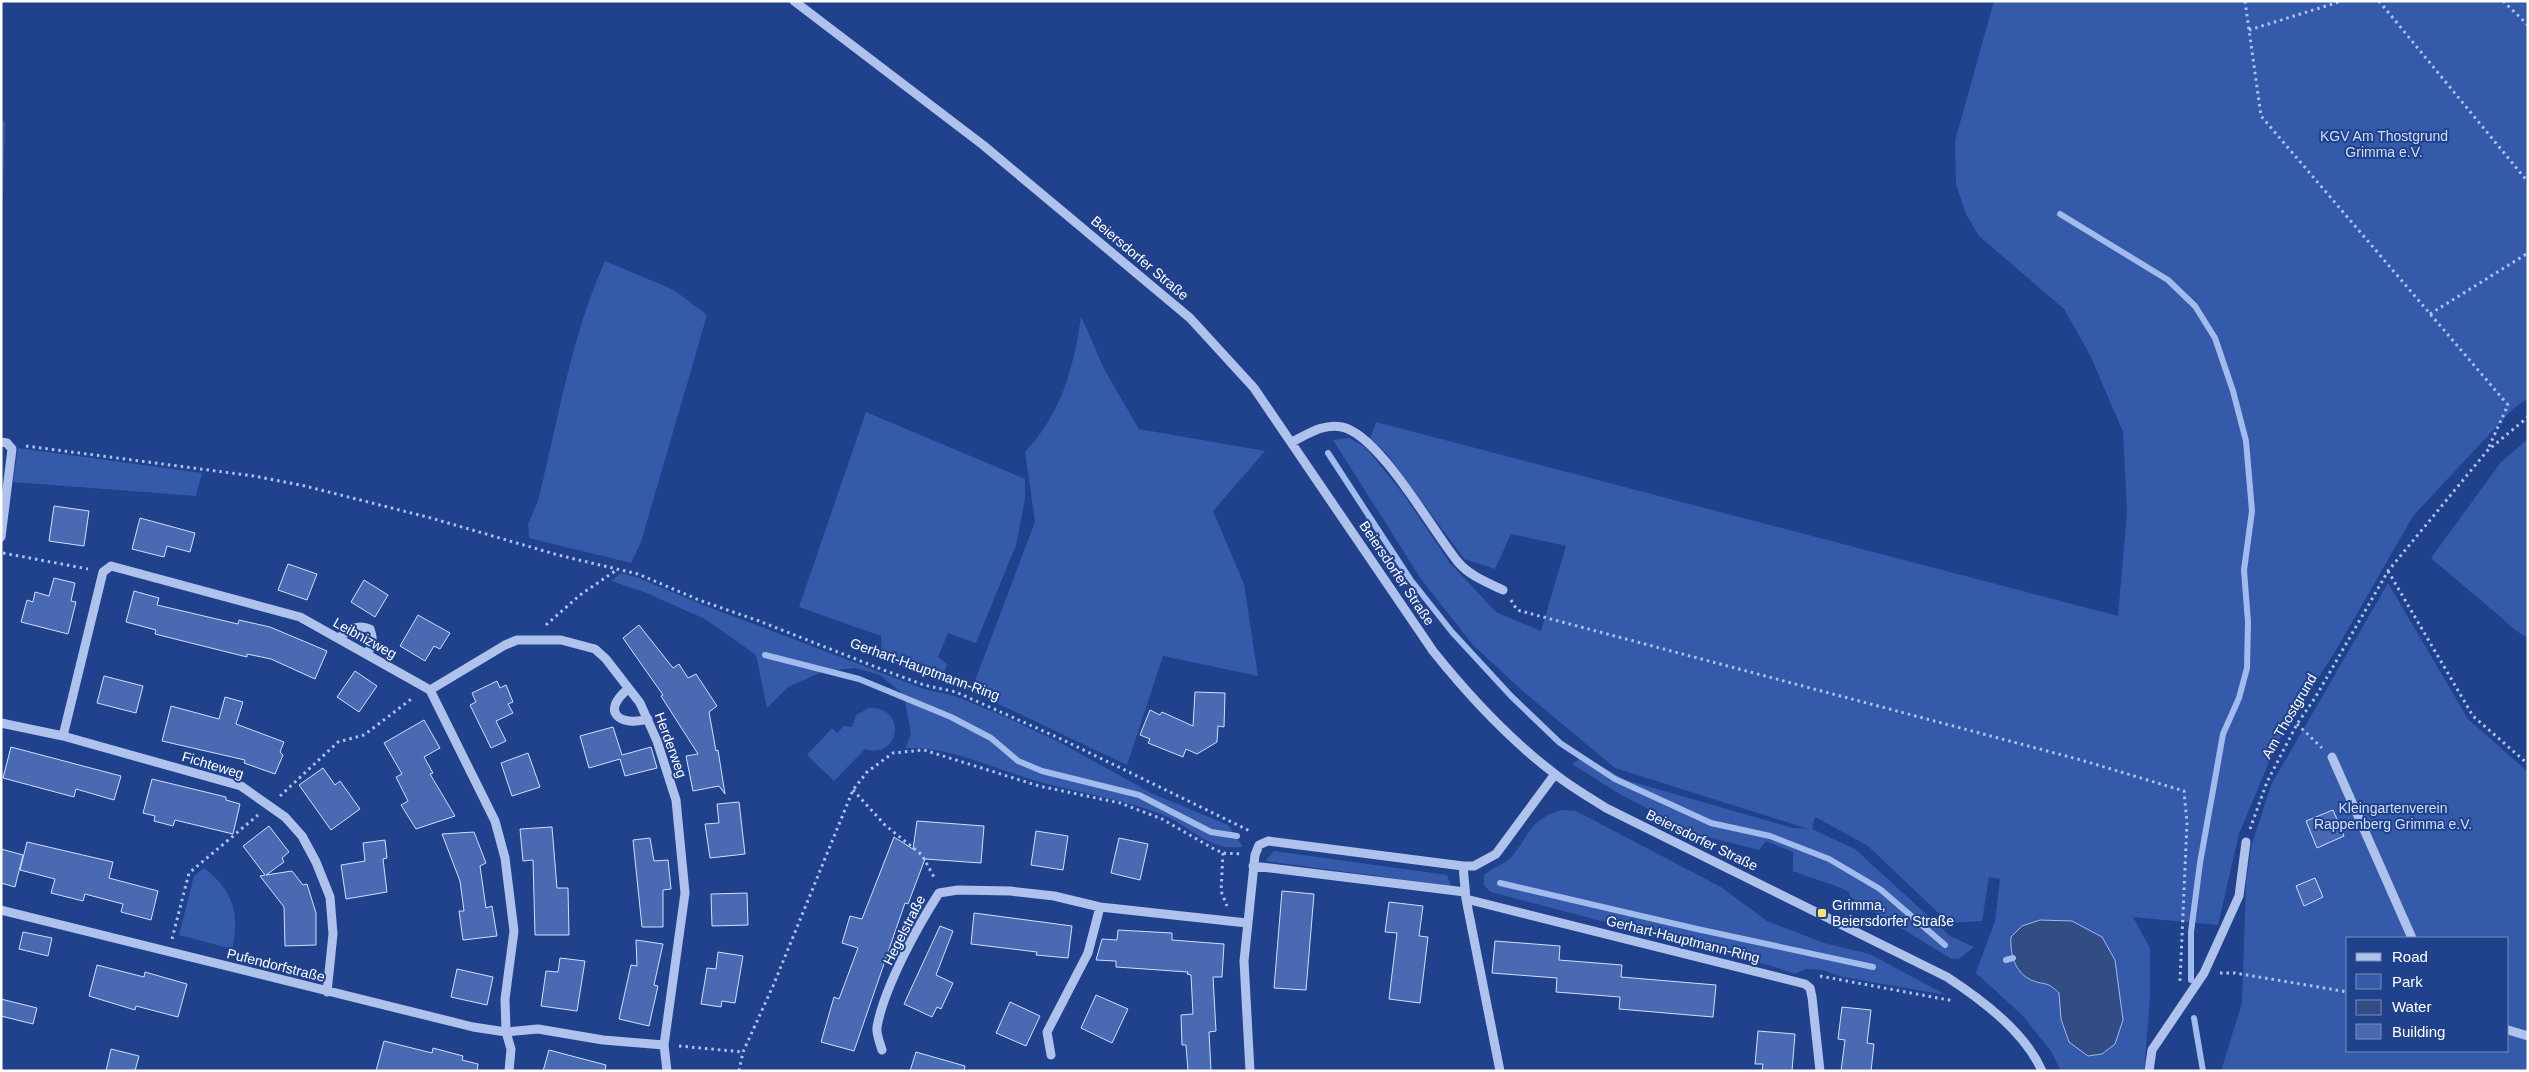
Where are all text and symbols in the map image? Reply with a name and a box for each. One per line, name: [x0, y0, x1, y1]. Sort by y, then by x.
park label: KGV Am Thostgrund Grimma e.V.: [2320, 128, 2448, 160]
street label: Beiersdorfer Straße: [1088, 213, 1192, 304]
street label: Beiersdorfer Straße: [1356, 518, 1438, 628]
street label: Leibnizweg: [330, 614, 400, 662]
street label: Gerhart-Hauptmann-Ring: [848, 634, 1002, 704]
street label: Am Thostgrund: [2258, 671, 2320, 761]
street label: Herderweg: [652, 710, 690, 780]
street label: Fichteweg: [180, 748, 246, 782]
park label: Kleingartenverein Rappenberg Grimma e.V.: [2314, 800, 2472, 832]
street label: Beiersdorfer Straße: [1644, 806, 1761, 874]
street label: Hegelstraße: [880, 892, 929, 968]
place label: Grimma, Beiersdorfer Straße: [1832, 897, 1954, 929]
marker: Grimma, Beiersdorfer Straße: [1816, 907, 1828, 919]
street label: Gerhart-Hauptmann-Ring: [1604, 912, 1762, 966]
legend: [2346, 937, 2509, 1052]
street label: Pufendorfstraße: [225, 945, 327, 985]
text: Road: [2392, 948, 2428, 965]
text: Park: [2392, 973, 2423, 990]
text: Water: [2392, 998, 2431, 1015]
text: Building: [2392, 1023, 2445, 1040]

